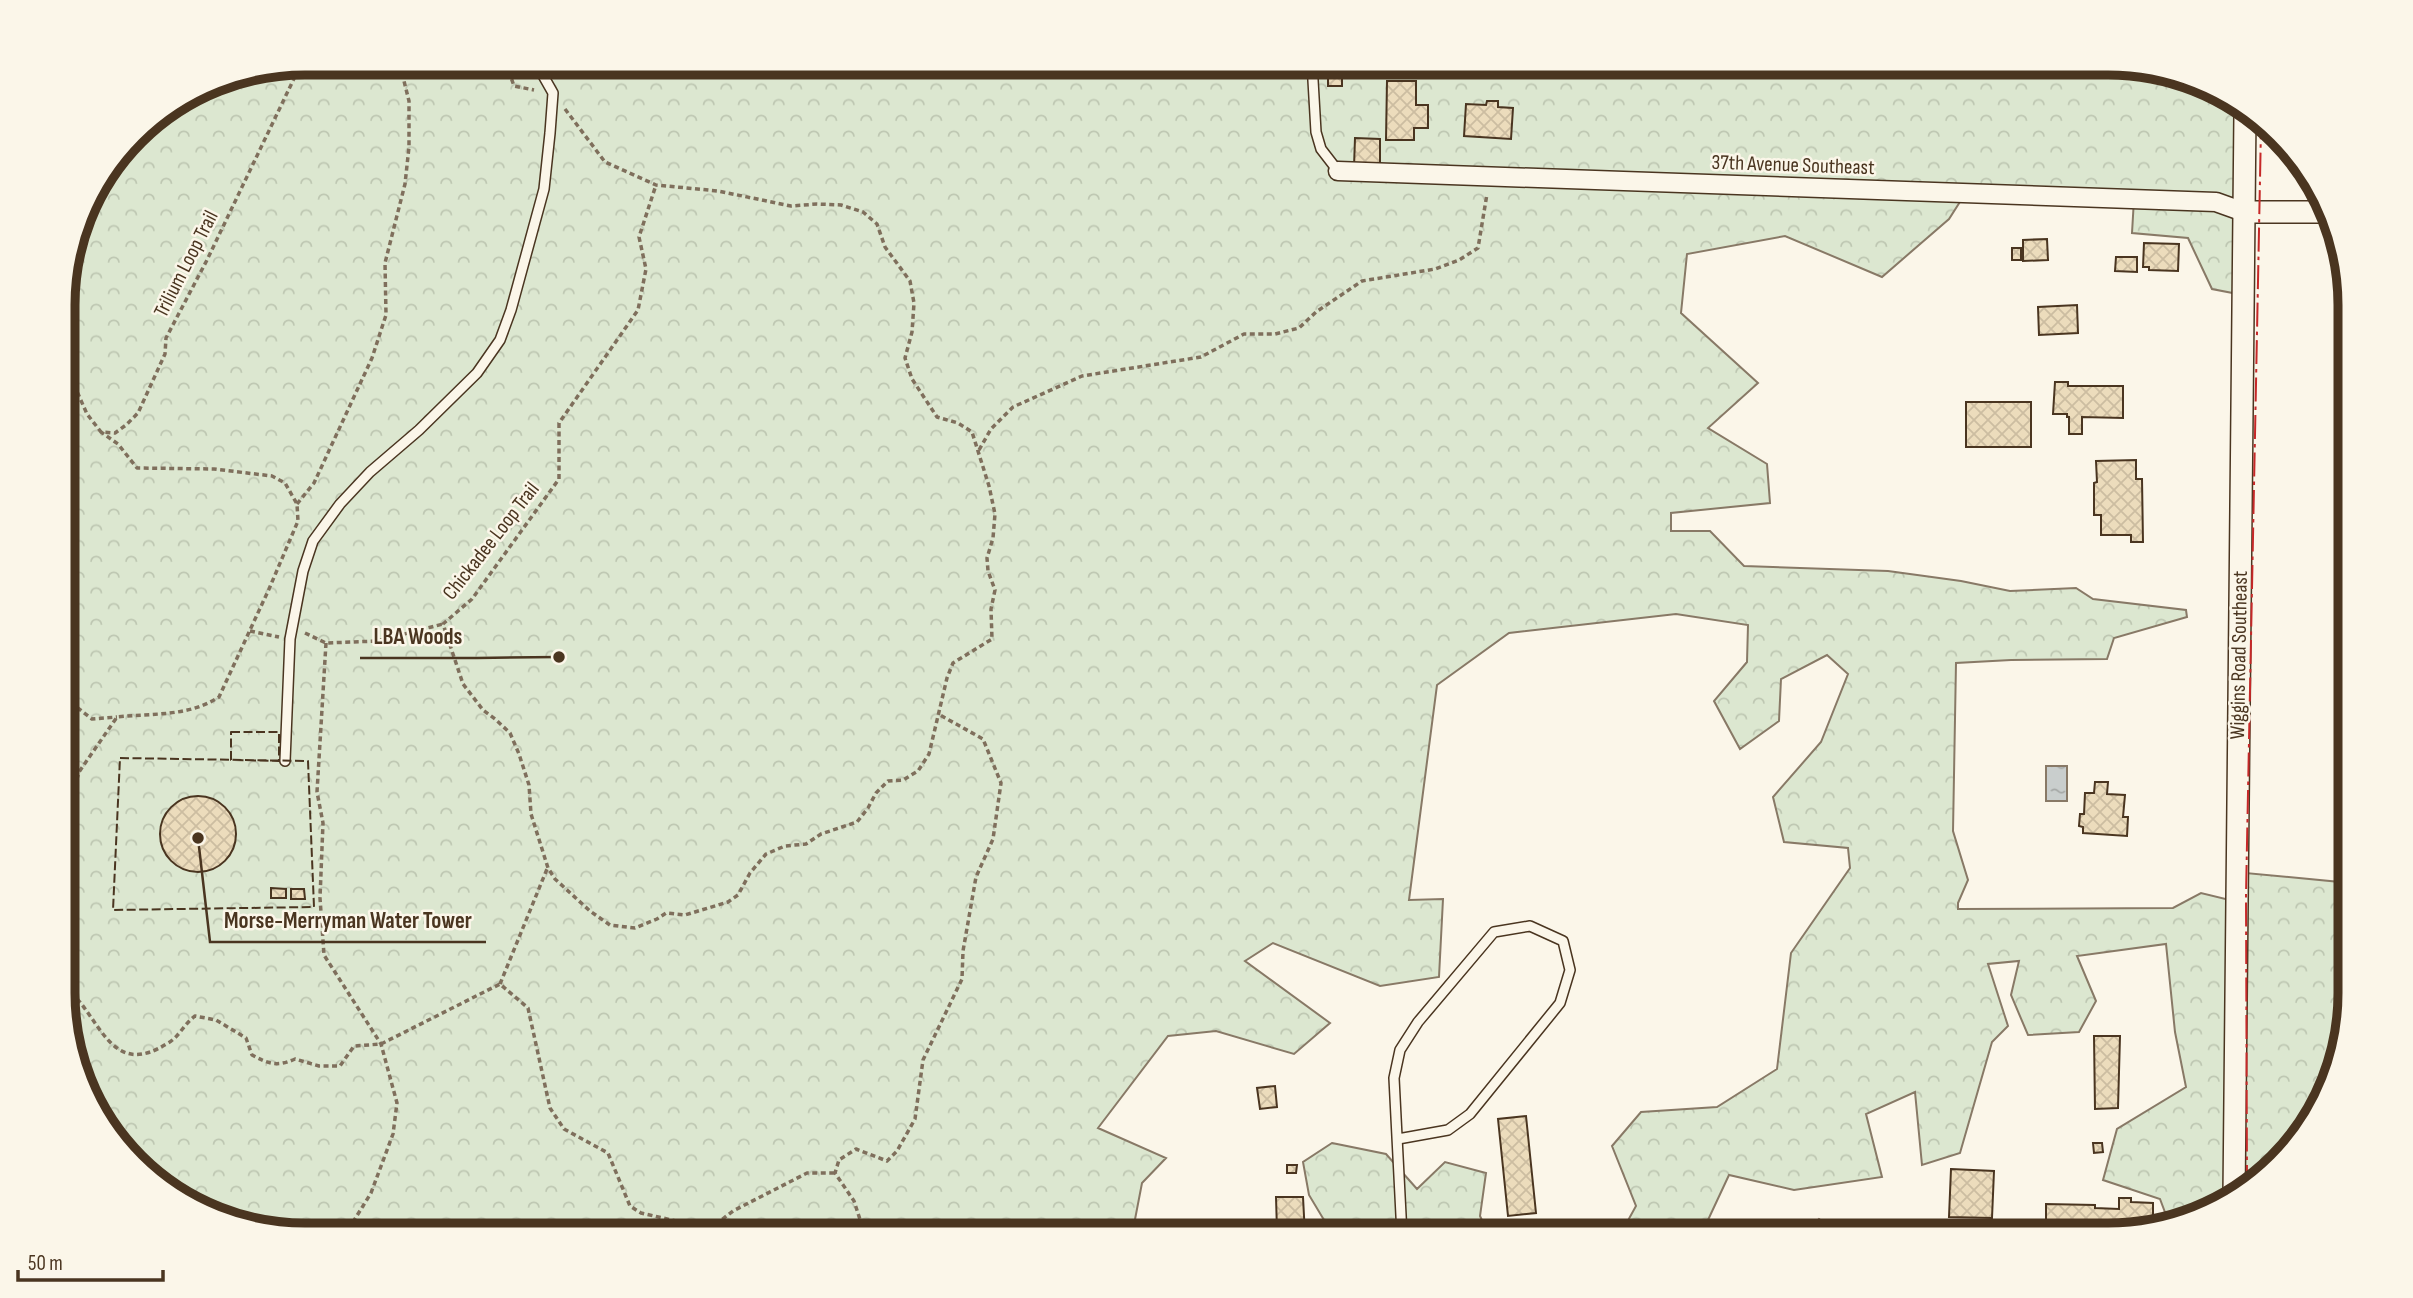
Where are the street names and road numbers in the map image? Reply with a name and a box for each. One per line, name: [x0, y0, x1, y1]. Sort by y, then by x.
street label: 37th Avenue Southeast: [1711, 150, 1875, 180]
street label: Trilium Loop Trail: [148, 207, 224, 321]
street label: Chickadee Loop Trail: [437, 477, 545, 605]
street label: Wiggins Road Southeast: [2225, 570, 2253, 740]

